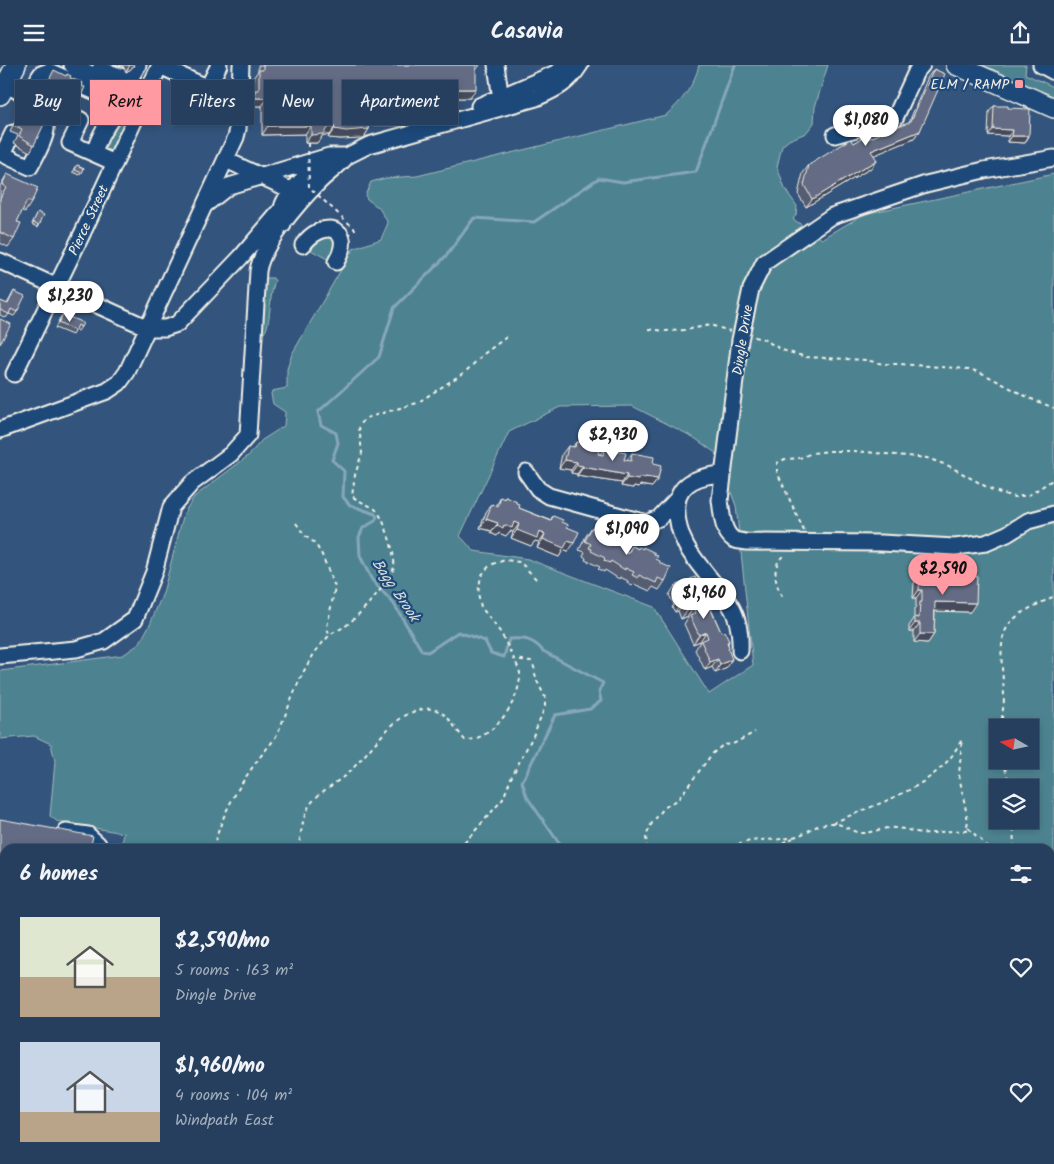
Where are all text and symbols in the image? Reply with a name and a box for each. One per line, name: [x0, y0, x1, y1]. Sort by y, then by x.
text: Casavia: [491, 15, 563, 50]
icon: menu: [20, 19, 48, 47]
icon: share: [1006, 19, 1034, 47]
place label: ELM / RAMP: [931, 74, 1009, 96]
marker: ELM / RAMP: [1013, 78, 1025, 90]
chip: Buy: [15, 80, 80, 125]
chip: Rent: [90, 80, 161, 125]
chip: Filters: [171, 80, 254, 125]
chip: New: [264, 80, 332, 125]
chip: Apartment: [342, 80, 458, 125]
pin: $1,080: [825, 104, 907, 147]
text: $1,080: [844, 108, 888, 133]
street label: Pierce Street: [63, 181, 115, 259]
pin: $1,230: [29, 281, 111, 323]
text: $1,230: [48, 284, 92, 309]
street label: Dingle Drive: [727, 303, 760, 377]
pin: $2,930: [572, 419, 654, 462]
text: $2,930: [589, 423, 637, 448]
pin: $1,090: [586, 513, 668, 556]
text: $1,090: [605, 517, 649, 542]
pin: $2,590: [902, 553, 984, 596]
water label: Bagg Brook: [365, 554, 426, 629]
text: $2,590: [919, 557, 967, 582]
pin: $1,960: [663, 577, 745, 620]
text: $1,960: [682, 581, 726, 606]
north arrow: [989, 719, 1039, 769]
map controls: [989, 719, 1039, 829]
button: layers: [989, 779, 1039, 829]
text: 6 homes: [20, 858, 98, 891]
icon: filters: [1007, 860, 1035, 888]
text: $2,590/mo: [175, 925, 270, 958]
icon: home: [60, 937, 120, 997]
icon: heart: [1007, 953, 1035, 981]
text: 5 rooms · 163 m²: [175, 958, 293, 983]
text: Dingle Drive: [175, 983, 256, 1008]
text: $1,960/mo: [175, 1050, 265, 1083]
icon: home: [60, 1062, 120, 1122]
icon: heart: [1007, 1078, 1035, 1106]
text: 4 rooms · 104 m²: [175, 1083, 292, 1108]
text: Windpath East: [175, 1108, 274, 1133]

